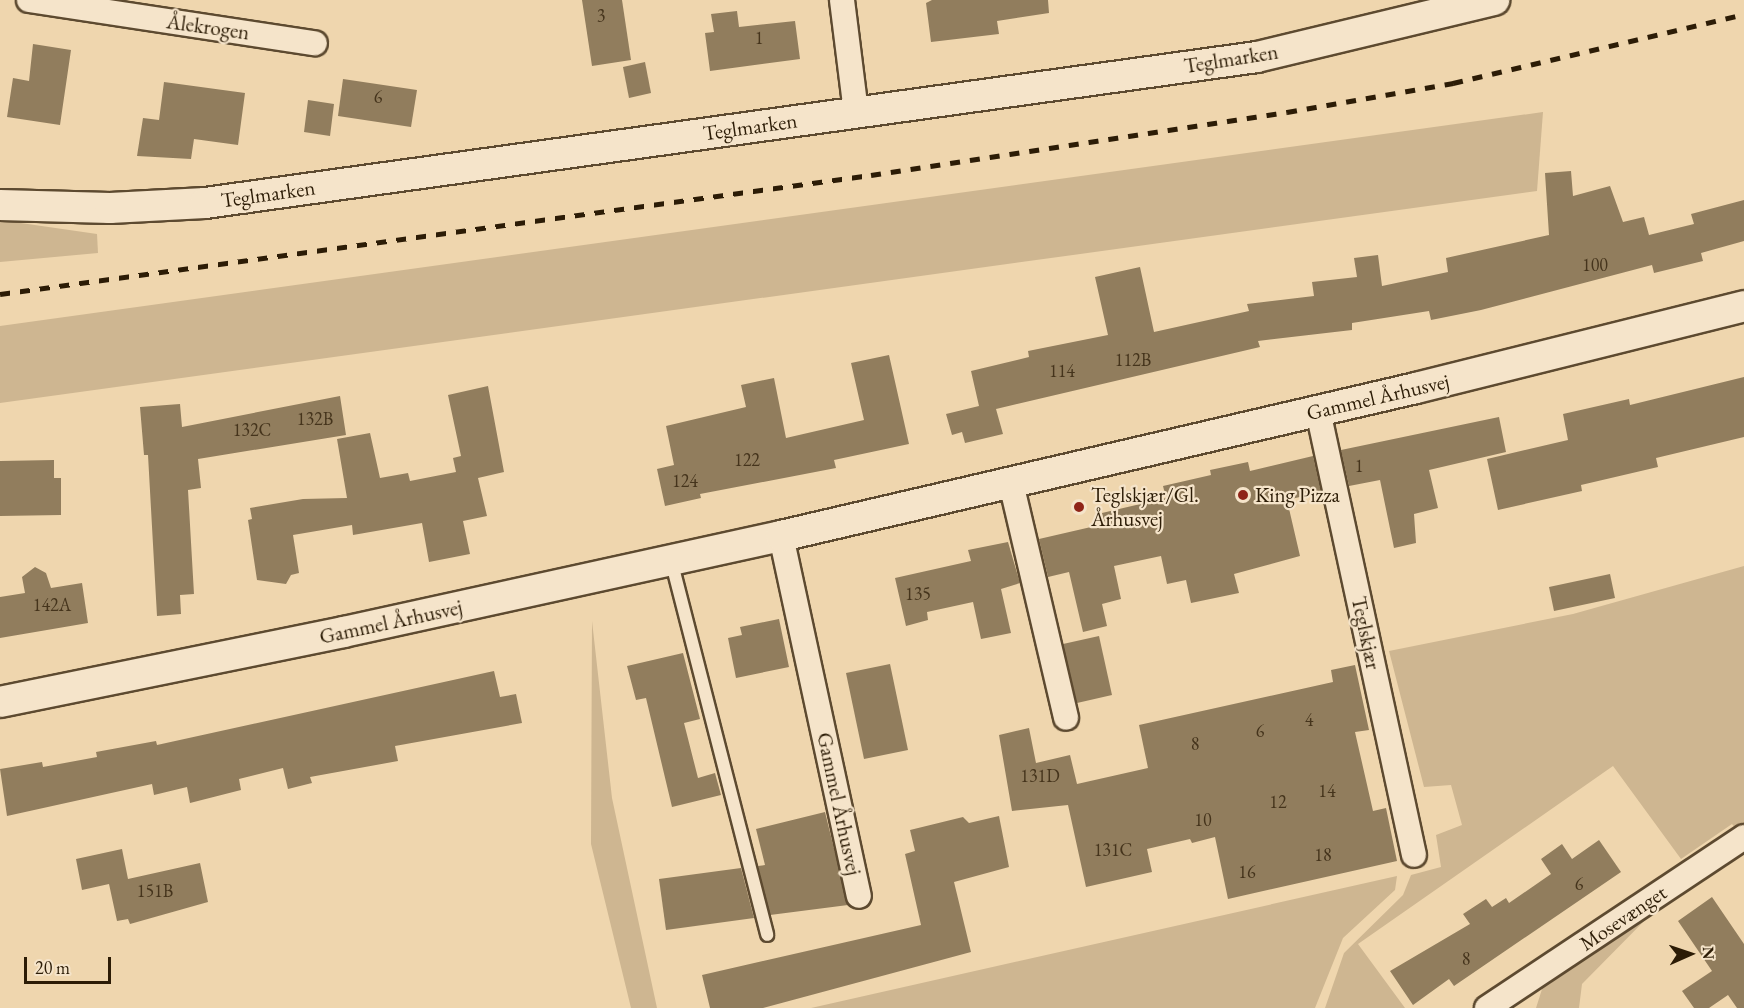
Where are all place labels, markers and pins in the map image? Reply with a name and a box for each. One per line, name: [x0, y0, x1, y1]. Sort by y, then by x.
place label: Teglskjær/Gl. Århusvej: [1091, 482, 1199, 532]
place label: King Pizza: [1255, 482, 1340, 508]
marker: King Pizza: [1236, 488, 1250, 502]
marker: Teglskjær/Gl. Århusvej: [1072, 500, 1086, 514]

